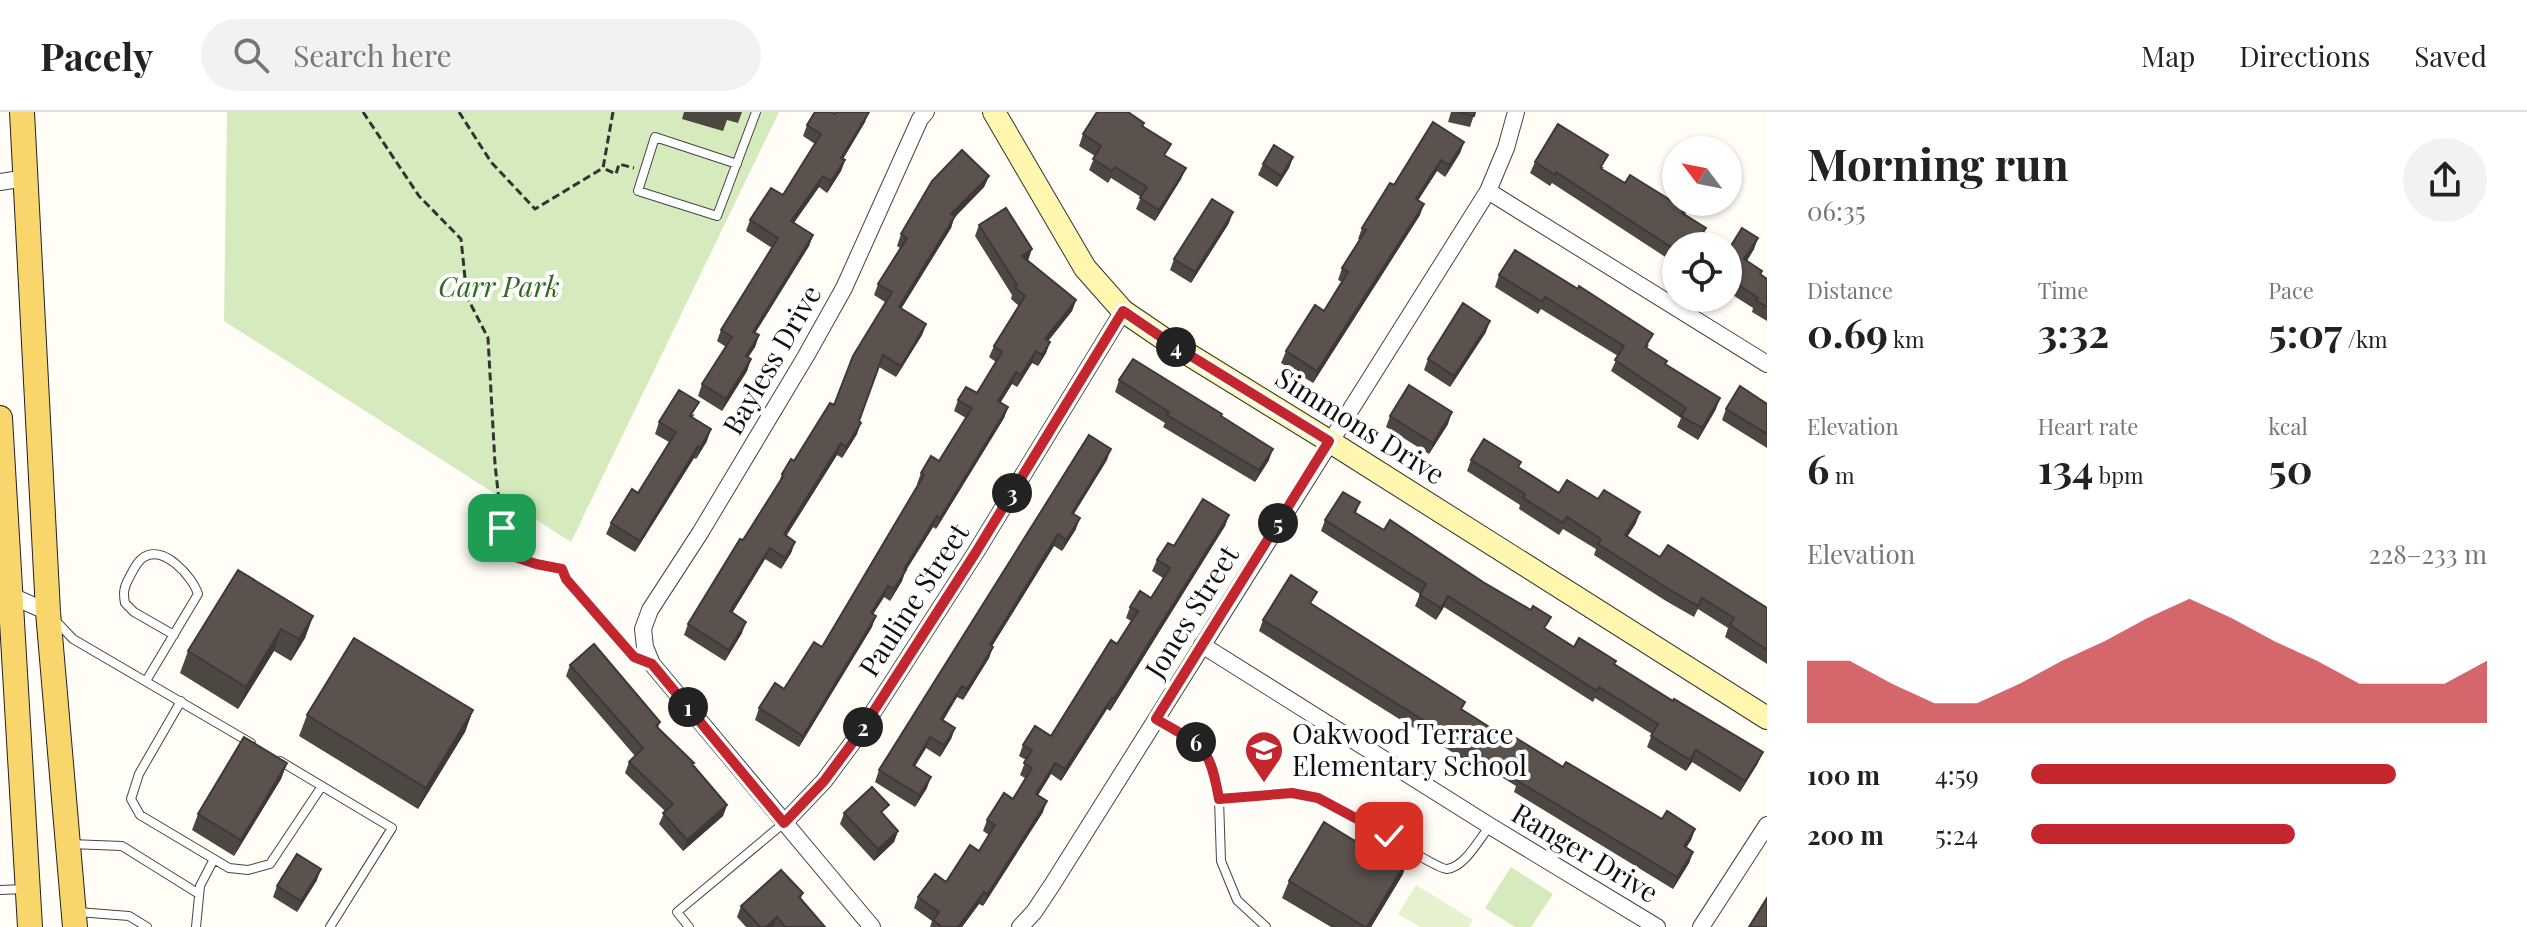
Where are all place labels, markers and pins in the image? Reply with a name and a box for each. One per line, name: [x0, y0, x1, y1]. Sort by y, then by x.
pin: 4: [1156, 327, 1196, 367]
pin: 3: [992, 473, 1032, 513]
pin: [468, 494, 536, 562]
pin: 5: [1258, 503, 1298, 543]
pin: 1: [668, 687, 708, 727]
pin: 2: [843, 707, 883, 747]
place label: Oakwood Terrace Elementary School: [1292, 714, 1527, 783]
pin: 6: [1176, 722, 1216, 762]
school or university icon: Oakwood Terrace Elementary School: [1243, 729, 1285, 784]
pin: [1355, 802, 1423, 870]

